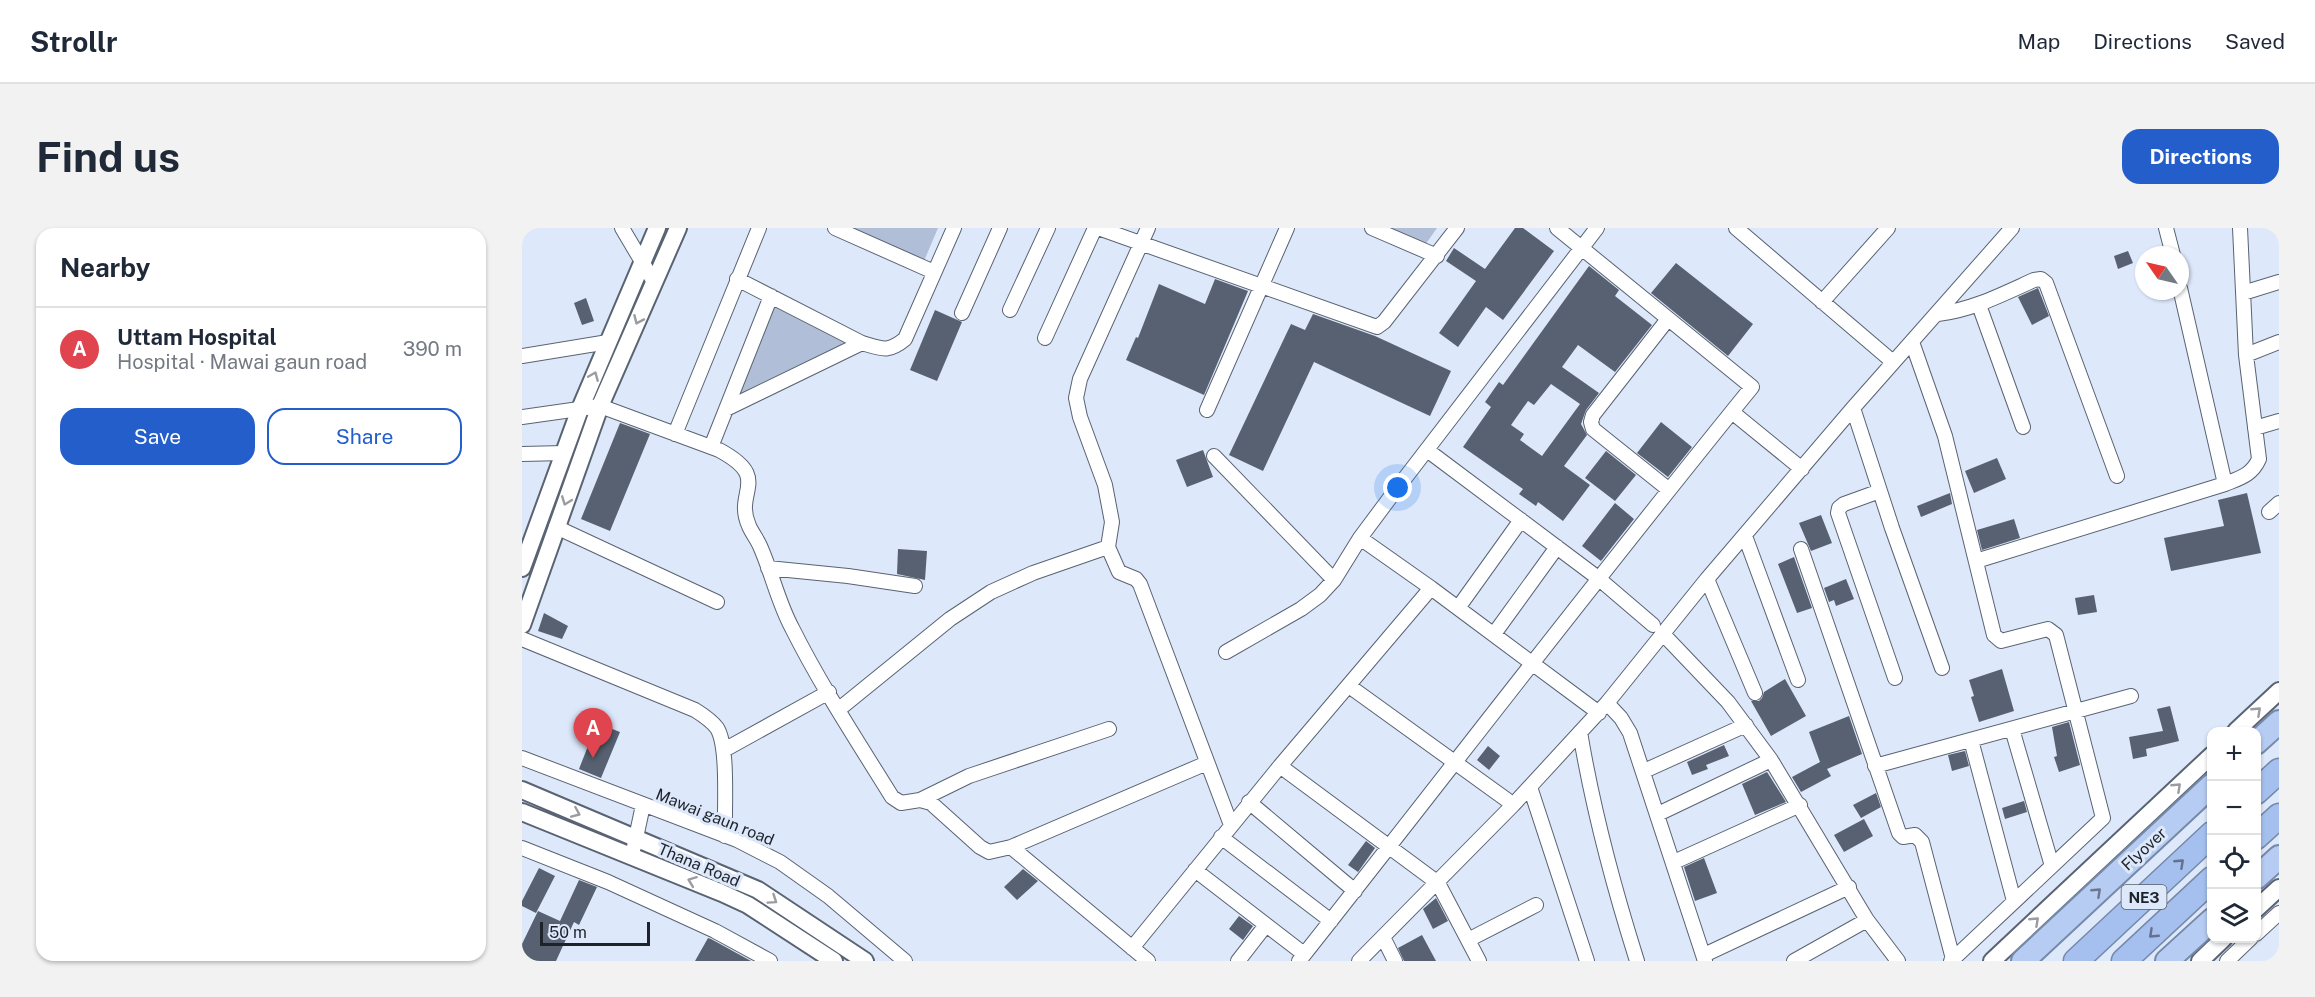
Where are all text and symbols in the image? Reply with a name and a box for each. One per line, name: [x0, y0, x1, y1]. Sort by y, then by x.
text: Strollr: [30, 25, 118, 58]
text: Map: [2018, 29, 2060, 54]
text: Directions: [2093, 29, 2192, 54]
text: Saved: [2225, 29, 2285, 54]
button: Directions: [2122, 129, 2279, 184]
text: Find us: [36, 132, 180, 181]
north arrow: [2135, 246, 2189, 300]
text: Nearby: [60, 252, 150, 283]
one-way arrow: [633, 314, 645, 325]
text: Uttam Hospital: [117, 324, 277, 350]
text: A: [72, 337, 87, 361]
text: 390 m: [403, 337, 462, 361]
text: Hospital · Mawai gaun road: [117, 350, 367, 374]
one-way arrow: [587, 371, 599, 382]
button: Save: [60, 408, 255, 465]
button: Share: [267, 408, 462, 465]
your location: [1383, 473, 1412, 502]
one-way arrow: [560, 495, 573, 506]
one-way arrow: [2251, 707, 2261, 718]
pin: A: [574, 708, 612, 758]
map controls: [2207, 727, 2261, 943]
button: +: [2207, 727, 2261, 781]
button: −: [2207, 781, 2261, 835]
one-way arrow: [2170, 783, 2181, 794]
street label: Mawai gaun road: [653, 785, 777, 849]
one-way arrow: [569, 806, 580, 818]
street label: Flyover: [2118, 823, 2170, 875]
button: locate: [2207, 835, 2261, 889]
street label: Thana Road: [655, 839, 743, 891]
one-way arrow: [2173, 860, 2184, 871]
one-way arrow: [687, 876, 698, 888]
road number: NE3: [2122, 885, 2166, 909]
one-way arrow: [2089, 889, 2100, 900]
button: layers: [2207, 889, 2261, 943]
one-way arrow: [767, 893, 778, 904]
one-way arrow: [2028, 917, 2039, 928]
scale bar: [540, 919, 650, 946]
text: 50 m: [549, 923, 587, 942]
one-way arrow: [2150, 926, 2161, 937]

